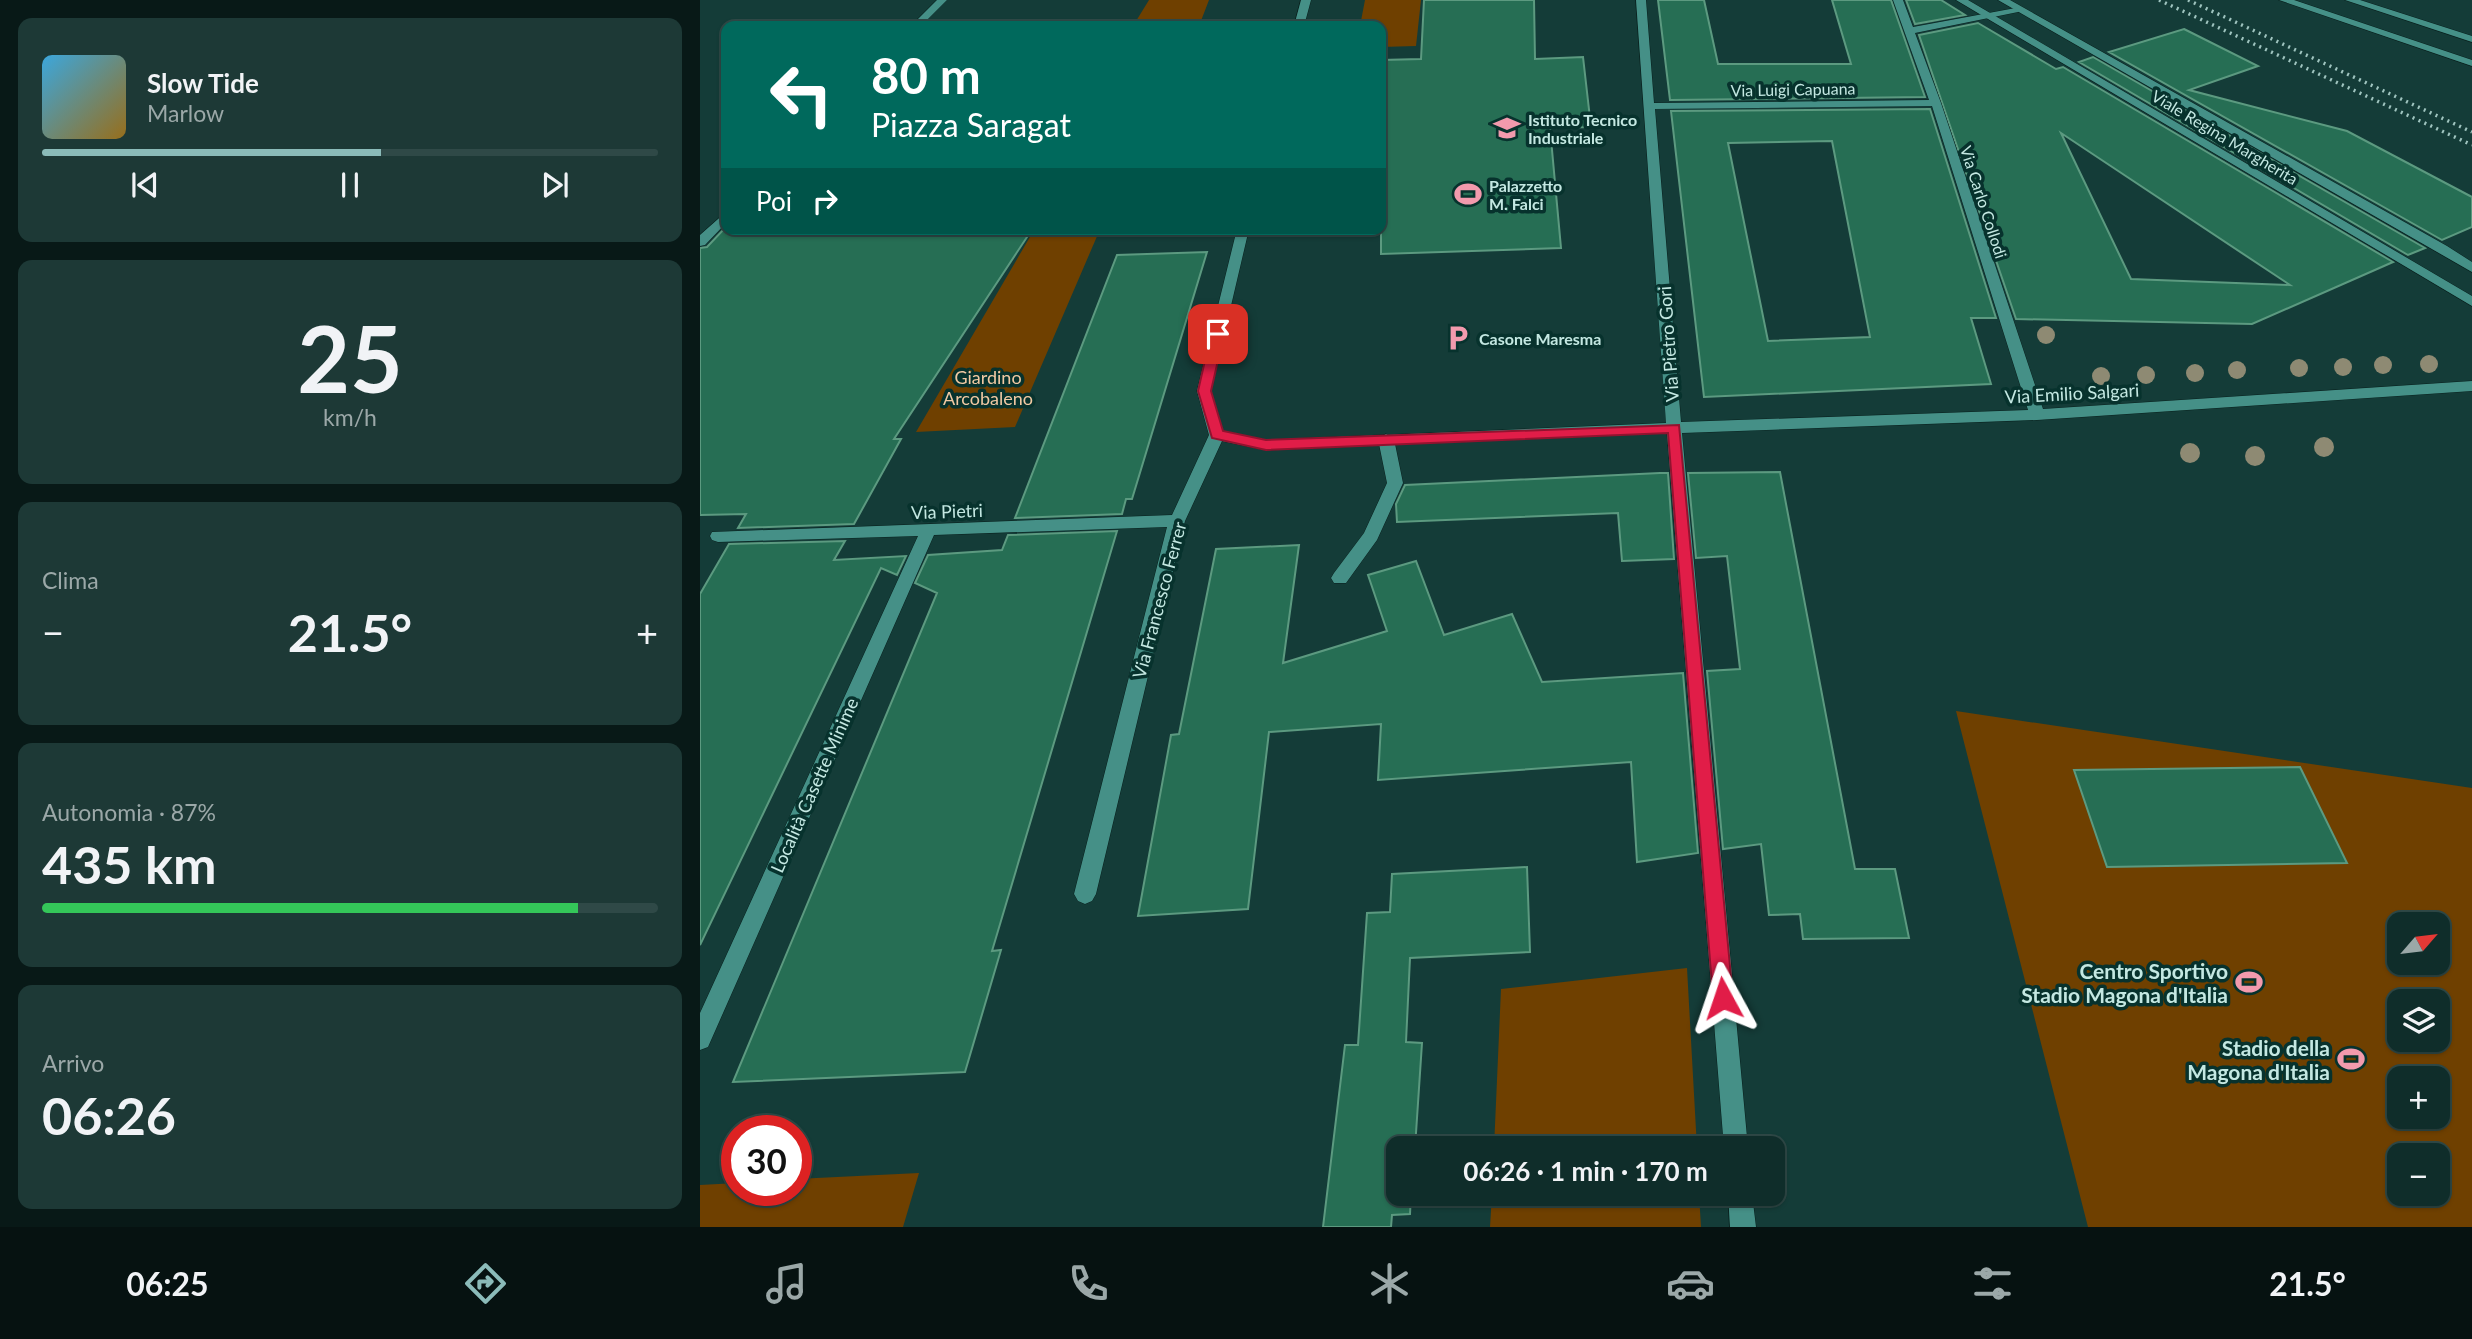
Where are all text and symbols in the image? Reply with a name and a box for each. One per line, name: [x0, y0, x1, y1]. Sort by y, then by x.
text: 80 m: [871, 46, 981, 104]
icon: left: [756, 49, 847, 140]
text: Slow Tide: [147, 67, 259, 99]
street label: Via Luigi Capuana: [1730, 78, 1856, 100]
street label: Viale Regina Margherita: [2148, 86, 2302, 188]
text: Marlow: [147, 99, 224, 127]
text: Piazza Saragat: [871, 105, 1071, 144]
place label: Istituto Tecnico Industriale: [1528, 110, 1637, 147]
school or university icon: Istituto Tecnico Industriale: [1492, 113, 1522, 143]
street label: Via Carlo Collodi: [1957, 143, 2011, 261]
icon: previous: [126, 166, 164, 204]
icon: pause: [331, 166, 369, 204]
icon: next: [536, 166, 574, 204]
place label: Palazzetto M. Falci: [1489, 176, 1562, 213]
sports icon: Palazzetto M. Falci: [1453, 179, 1483, 209]
icon: right: [806, 182, 844, 220]
text: Poi: [756, 185, 792, 217]
street label: Via Pietro Gori: [1653, 285, 1683, 403]
text: 25: [297, 303, 403, 412]
pin: [1188, 304, 1248, 364]
icon: arrive: [1199, 315, 1237, 353]
parking icon: Casone Maresma: [1443, 323, 1473, 353]
place label: Casone Maresma: [1479, 329, 1601, 348]
park label: Giardino Arcobaleno: [943, 366, 1033, 409]
street label: Via Emilio Salgari: [2004, 378, 2140, 408]
text: km/h: [323, 403, 377, 431]
street label: Via Pietri: [911, 499, 983, 523]
street label: Via Francesco Ferrer: [1127, 519, 1191, 681]
text: Clima: [42, 566, 99, 594]
text: 21.5°: [288, 601, 412, 663]
text: −: [42, 609, 64, 655]
text: +: [636, 609, 658, 655]
street label: Località Casette Minime: [766, 694, 862, 876]
text: Autonomia · 87%: [42, 798, 216, 826]
text: 435 km: [42, 833, 216, 895]
north arrow: [2387, 912, 2450, 975]
map controls: [2387, 912, 2450, 1206]
place label: Centro Sportivo Stadio Magona d'Italia: [2021, 958, 2228, 1007]
position arrow: [1686, 961, 1760, 1035]
sports icon: Centro Sportivo Stadio Magona d'Italia: [2234, 967, 2264, 997]
button: layers: [2387, 989, 2450, 1052]
place label: Stadio della Magona d'Italia: [2187, 1035, 2330, 1084]
sports icon: Stadio della Magona d'Italia: [2336, 1044, 2366, 1074]
text: Arrivo: [42, 1049, 104, 1077]
button: +: [2387, 1066, 2450, 1129]
text: 06:26: [42, 1084, 176, 1146]
speed limit sign: 30: [721, 1115, 812, 1206]
button: −: [2387, 1143, 2450, 1206]
text: 06:26 · 1 min · 170 m: [1463, 1155, 1708, 1187]
icon: directions: [461, 1259, 510, 1308]
icon: music: [762, 1259, 811, 1308]
icon: phone: [1064, 1259, 1113, 1308]
icon: climate: [1365, 1259, 1414, 1308]
icon: car: [1666, 1259, 1715, 1308]
icon: filters: [1968, 1259, 2017, 1308]
text: 06:25: [126, 1264, 209, 1303]
text: 21.5°: [2269, 1264, 2346, 1303]

